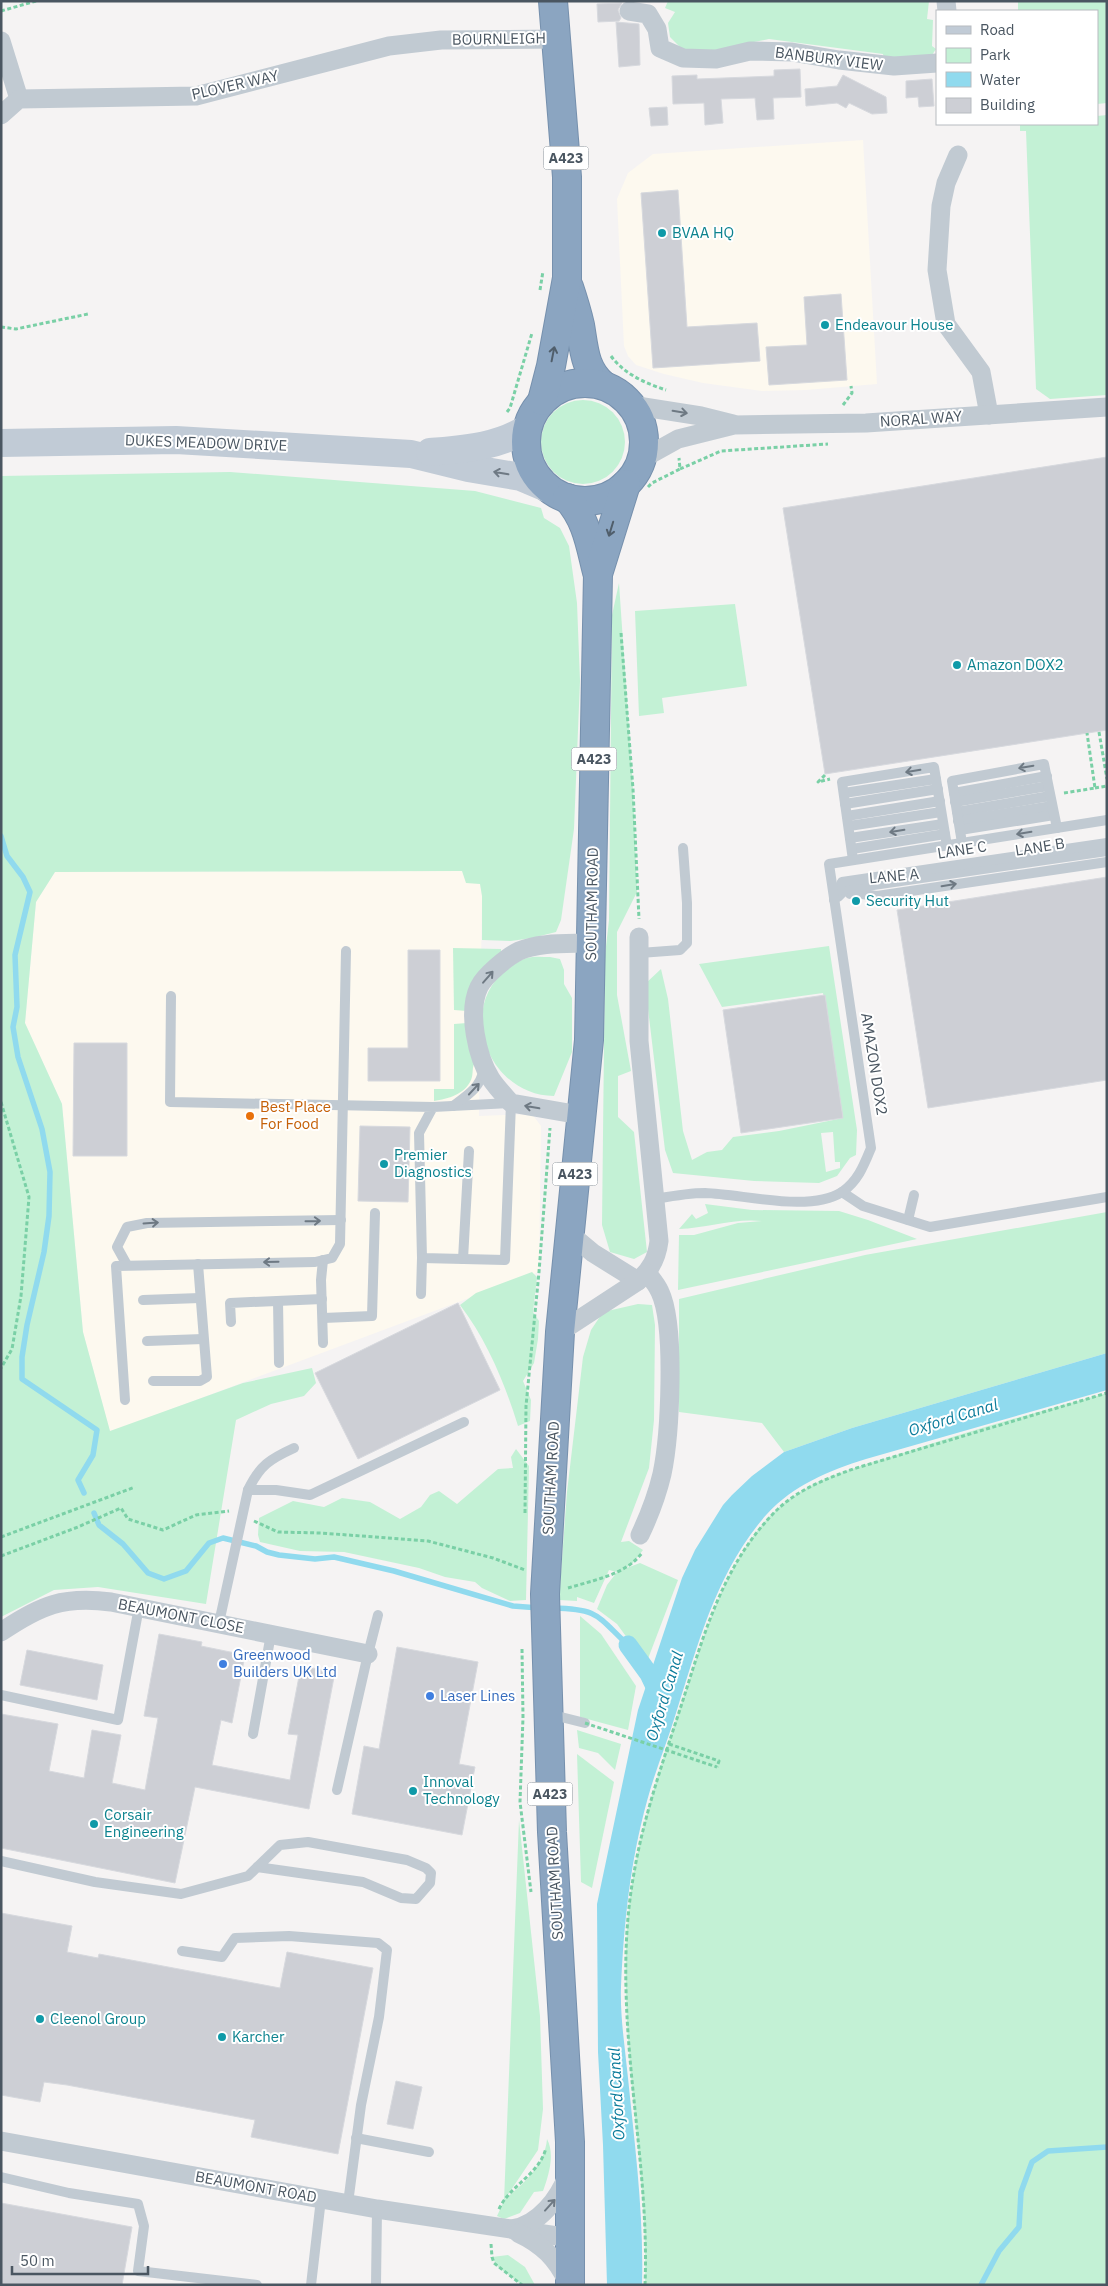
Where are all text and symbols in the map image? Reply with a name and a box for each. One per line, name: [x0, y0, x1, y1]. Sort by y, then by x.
legend: [936, 10, 1098, 125]
text: Road: [980, 20, 1015, 39]
street label: BOURNLEIGH: [452, 28, 546, 49]
street label: BANBURY VIEW: [774, 42, 885, 75]
text: Park: [980, 45, 1010, 64]
street label: PLOVER WAY: [190, 65, 280, 104]
text: Water: [980, 70, 1021, 89]
text: Building: [980, 95, 1035, 114]
road number: A423: [544, 146, 588, 170]
place label: BVAA HQ: [672, 223, 734, 242]
marker: BVAA HQ: [656, 227, 668, 239]
place label: Endeavour House: [835, 315, 953, 334]
marker: Endeavour House: [819, 319, 831, 331]
one-way arrow: [549, 346, 559, 362]
street label: NORAL WAY: [879, 406, 963, 431]
one-way arrow: [671, 408, 687, 418]
street label: DUKES MEADOW DRIVE: [125, 430, 288, 455]
one-way arrow: [493, 468, 509, 478]
one-way arrow: [605, 520, 615, 536]
place label: Amazon DOX2: [967, 655, 1064, 674]
marker: Amazon DOX2: [951, 659, 963, 671]
road number: A423: [572, 748, 616, 771]
one-way arrow: [1019, 763, 1035, 773]
one-way arrow: [906, 766, 922, 776]
one-way arrow: [889, 826, 905, 836]
one-way arrow: [1016, 829, 1032, 839]
street label: LANE B: [1014, 833, 1066, 860]
street label: LANE C: [936, 836, 988, 863]
street label: SOUTHAM ROAD: [581, 847, 602, 961]
street label: LANE A: [868, 864, 920, 887]
one-way arrow: [941, 880, 957, 890]
place label: Security Hut: [866, 891, 949, 910]
marker: Security Hut: [850, 895, 862, 907]
one-way arrow: [482, 970, 494, 983]
street label: AMAZON DOX2: [857, 1011, 892, 1116]
one-way arrow: [468, 1083, 480, 1095]
place label: Best Place For Food: [260, 1097, 331, 1133]
one-way arrow: [525, 1102, 541, 1111]
marker: Best Place For Food: [244, 1110, 256, 1122]
place label: Premier Diagnostics: [394, 1145, 472, 1181]
marker: Premier Diagnostics: [378, 1158, 390, 1170]
road number: A423: [552, 1162, 598, 1186]
one-way arrow: [304, 1216, 321, 1226]
one-way arrow: [142, 1219, 158, 1228]
one-way arrow: [263, 1257, 280, 1267]
water label: Oxford Canal: [906, 1394, 1001, 1440]
street label: SOUTHAM ROAD: [538, 1421, 563, 1535]
street label: BEAUMONT CLOSE: [116, 1594, 246, 1637]
place label: Greenwood Builders UK Ltd: [233, 1645, 337, 1681]
water label: Oxford Canal: [641, 1648, 687, 1743]
marker: Greenwood Builders UK Ltd: [217, 1658, 229, 1670]
place label: Laser Lines: [440, 1686, 515, 1705]
marker: Laser Lines: [424, 1690, 436, 1702]
place label: Innoval Technology: [423, 1772, 500, 1808]
road number: A423: [528, 1782, 572, 1806]
marker: Innoval Technology: [407, 1785, 419, 1797]
place label: Corsair Engineering: [104, 1805, 184, 1841]
marker: Corsair Engineering: [88, 1818, 100, 1830]
street label: SOUTHAM ROAD: [542, 1826, 567, 1940]
place label: Cleenol Group: [50, 2009, 146, 2028]
marker: Cleenol Group: [34, 2013, 46, 2025]
place label: Karcher: [232, 2027, 285, 2046]
marker: Karcher: [216, 2031, 228, 2043]
water label: Oxford Canal: [604, 2046, 628, 2141]
street label: BEAUMONT ROAD: [194, 2166, 318, 2207]
one-way arrow: [544, 2198, 555, 2211]
scale bar: [12, 2244, 149, 2276]
text: 50 m: [20, 2251, 55, 2270]

